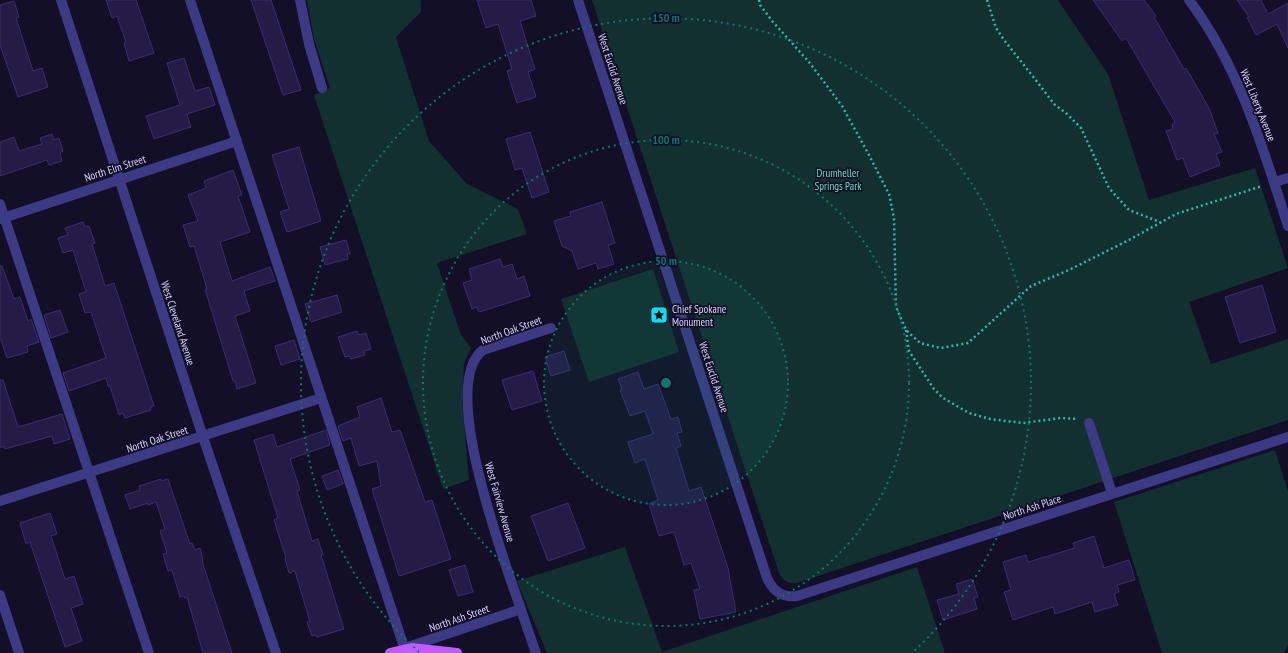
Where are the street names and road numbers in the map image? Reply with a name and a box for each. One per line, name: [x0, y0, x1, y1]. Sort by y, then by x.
street label: West Euclid Avenue: [595, 32, 631, 107]
street label: West Liberty Avenue: [1237, 67, 1279, 144]
street label: North Elm Street: [83, 151, 147, 185]
street label: West Cleveland Avenue: [158, 279, 198, 367]
street label: North Oak Street: [479, 313, 543, 347]
street label: West Euclid Avenue: [696, 340, 732, 415]
street label: North Oak Street: [125, 422, 189, 456]
street label: West Fairview Avenue: [482, 461, 518, 544]
street label: North Ash Place: [1001, 491, 1063, 523]
street label: North Ash Street: [427, 601, 491, 635]

